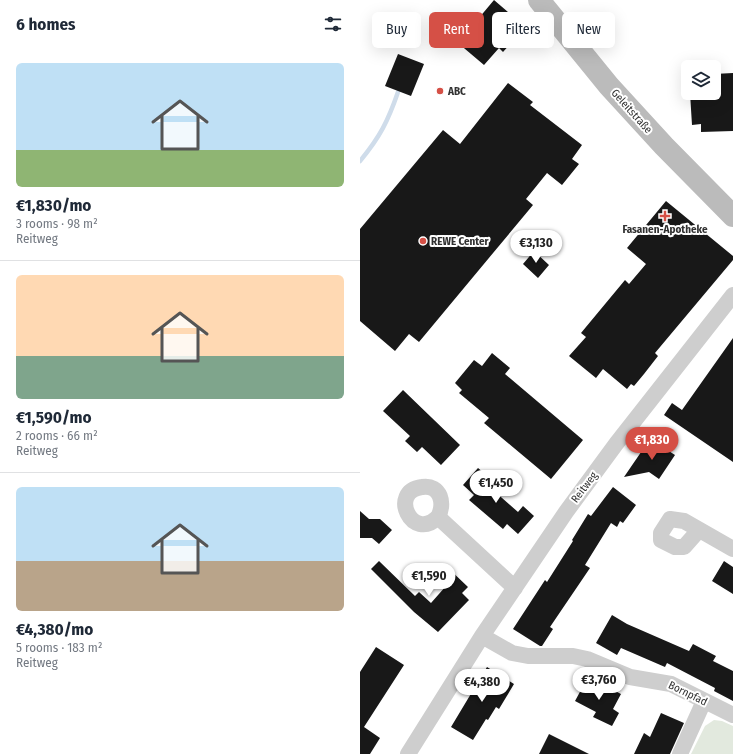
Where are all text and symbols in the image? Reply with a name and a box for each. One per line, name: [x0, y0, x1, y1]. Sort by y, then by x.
chip: Buy: [372, 12, 421, 48]
chip: Rent: [429, 12, 484, 48]
chip: Filters: [492, 12, 554, 48]
chip: New: [562, 12, 615, 48]
icon: filters: [322, 13, 344, 35]
text: 6 homes: [16, 14, 75, 35]
map controls: [681, 60, 721, 100]
button: layers: [681, 60, 721, 100]
place label: ABC: [447, 85, 466, 98]
marker: ABC: [435, 86, 445, 96]
street label: Geleitstraße: [608, 87, 655, 136]
icon: home: [144, 89, 216, 161]
text: €1,830/mo: [16, 195, 91, 216]
marker: Fasanen-Apotheke: [660, 211, 670, 221]
text: 3 rooms · 98 m²: [16, 216, 98, 231]
place label: Fasanen-Apotheke: [622, 223, 708, 236]
pin: €3,130: [503, 230, 569, 264]
text: Reitweg: [16, 231, 58, 246]
place label: REWE Center: [431, 235, 490, 248]
text: €3,130: [519, 235, 553, 250]
marker: REWE Center: [418, 236, 428, 246]
icon: home: [144, 301, 216, 373]
text: €1,590/mo: [16, 407, 91, 428]
pin: €1,830: [619, 427, 685, 461]
text: 2 rooms · 66 m²: [16, 428, 98, 443]
text: €1,830: [634, 432, 670, 447]
text: Reitweg: [16, 443, 58, 458]
street label: Reitweg: [569, 469, 601, 505]
pin: €1,450: [463, 470, 529, 504]
text: €1,450: [479, 475, 513, 490]
icon: home: [144, 513, 216, 585]
pin: €1,590: [396, 563, 462, 597]
text: €1,590: [411, 568, 447, 583]
text: €4,380/mo: [16, 619, 93, 640]
text: 5 rooms · 183 m²: [16, 640, 102, 655]
text: Reitweg: [16, 655, 58, 670]
pin: €3,760: [566, 667, 632, 701]
pin: €4,380: [449, 669, 515, 703]
text: €3,760: [581, 672, 617, 687]
text: €4,380: [464, 674, 500, 689]
street label: Bornpfad: [666, 678, 709, 708]

